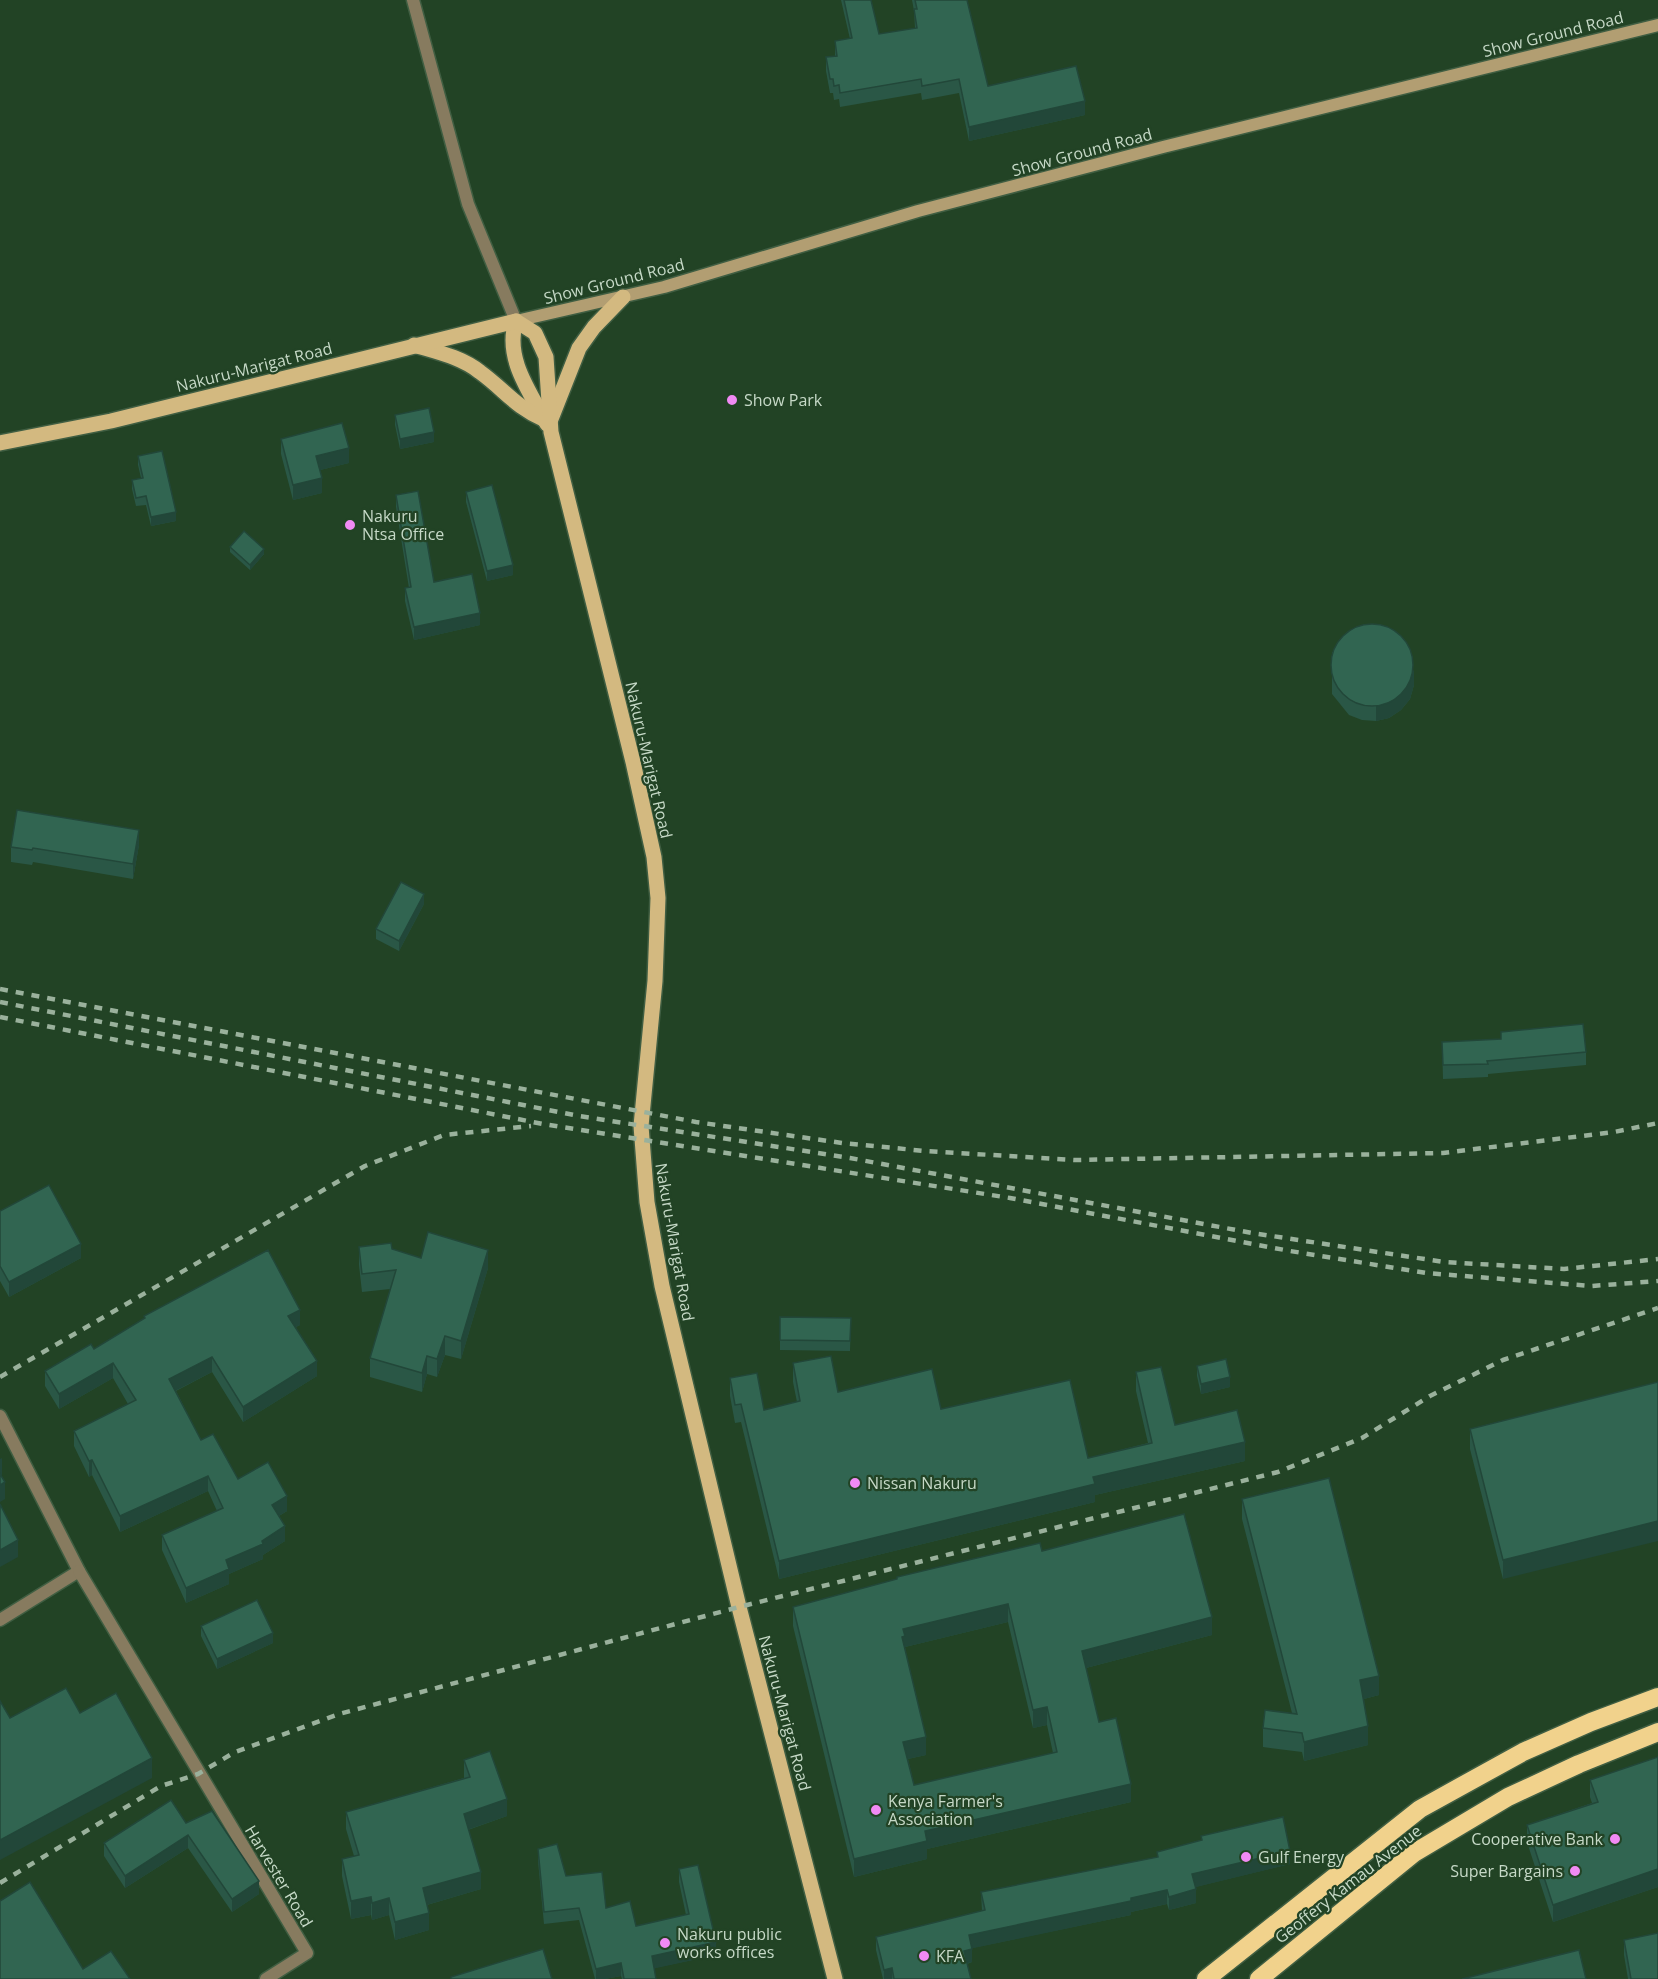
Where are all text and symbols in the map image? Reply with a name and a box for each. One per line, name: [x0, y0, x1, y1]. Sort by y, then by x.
street label: Show Ground Road: [1480, 6, 1626, 62]
street label: Show Ground Road: [1009, 123, 1155, 181]
street label: Show Ground Road: [541, 253, 687, 309]
street label: Nakuru-Marigat Road: [174, 337, 334, 397]
place label: Show Park: [744, 389, 823, 411]
marker: Show Park: [725, 393, 739, 407]
place label: Nakuru Ntsa Office: [362, 505, 444, 545]
marker: Nakuru Ntsa Office: [343, 518, 357, 532]
street label: Nakuru-Marigat Road: [620, 680, 678, 840]
street label: Nakuru-Marigat Road: [650, 1161, 700, 1323]
place label: Nissan Nakuru: [867, 1472, 977, 1494]
marker: Nissan Nakuru: [848, 1476, 862, 1490]
street label: Nakuru-Marigat Road: [754, 1633, 816, 1793]
place label: Kenya Farmer's Association: [888, 1790, 1003, 1830]
marker: Kenya Farmer's Association: [869, 1803, 883, 1817]
street label: Geoffery Kamau Avenue: [1270, 1820, 1426, 1948]
street label: Harvester Road: [240, 1821, 318, 1931]
place label: Cooperative Bank: [1471, 1828, 1604, 1850]
marker: Cooperative Bank: [1608, 1832, 1622, 1846]
place label: Gulf Energy: [1258, 1846, 1345, 1868]
marker: Gulf Energy: [1239, 1850, 1253, 1864]
place label: Super Bargains: [1450, 1860, 1563, 1882]
marker: Super Bargains: [1568, 1864, 1582, 1878]
place label: Nakuru public works offices: [677, 1923, 782, 1963]
marker: Nakuru public works offices: [658, 1936, 672, 1950]
place label: KFA: [936, 1945, 965, 1967]
marker: KFA: [917, 1949, 931, 1963]

